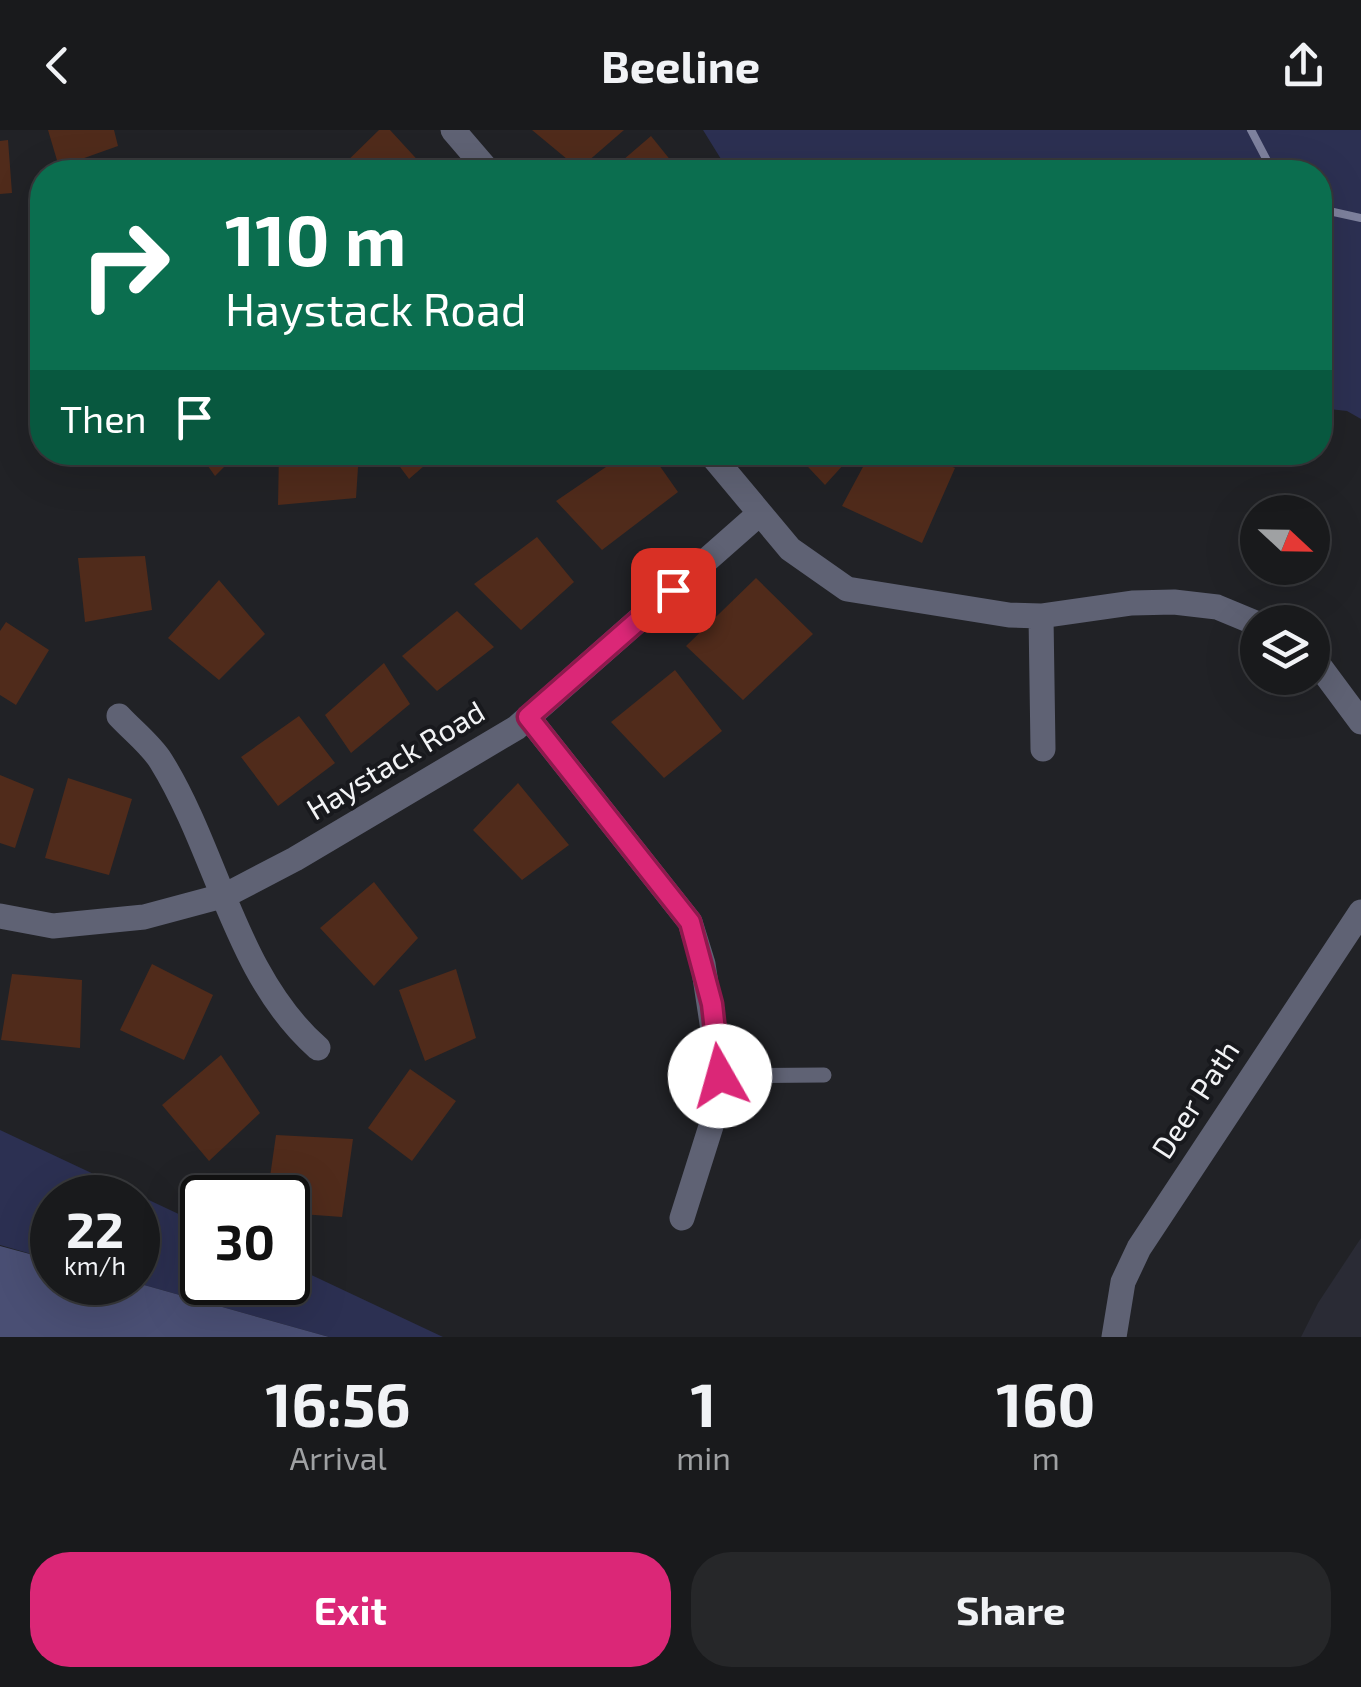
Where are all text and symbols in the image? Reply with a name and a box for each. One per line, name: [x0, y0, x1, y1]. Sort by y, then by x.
icon: back: [30, 38, 85, 93]
text: Beeline: [601, 38, 760, 92]
icon: share: [1276, 38, 1331, 93]
text: 110 m: [225, 196, 406, 280]
icon: right: [60, 200, 190, 330]
text: Haystack Road: [225, 281, 526, 335]
icon: arrive: [167, 390, 222, 445]
text: Then: [60, 395, 147, 441]
north arrow: [1240, 495, 1330, 585]
map controls: [1240, 495, 1330, 695]
pin: [631, 548, 716, 633]
icon: arrive: [646, 563, 701, 618]
button: layers: [1240, 605, 1330, 695]
street label: Haystack Road: [300, 692, 490, 826]
position arrow: [668, 1024, 772, 1128]
street label: Deer Path: [1143, 1033, 1246, 1165]
speed limit sign: 30: [180, 1175, 310, 1305]
text: 22: [66, 1198, 124, 1258]
text: km/h: [64, 1250, 126, 1280]
text: 16:56: [265, 1367, 411, 1439]
text: 1: [691, 1367, 716, 1439]
text: 160: [996, 1367, 1095, 1439]
text: Arrival: [289, 1438, 387, 1476]
text: min: [676, 1438, 731, 1476]
text: m: [1032, 1438, 1060, 1476]
button: Exit: [30, 1552, 671, 1667]
button: Share: [691, 1552, 1331, 1667]

